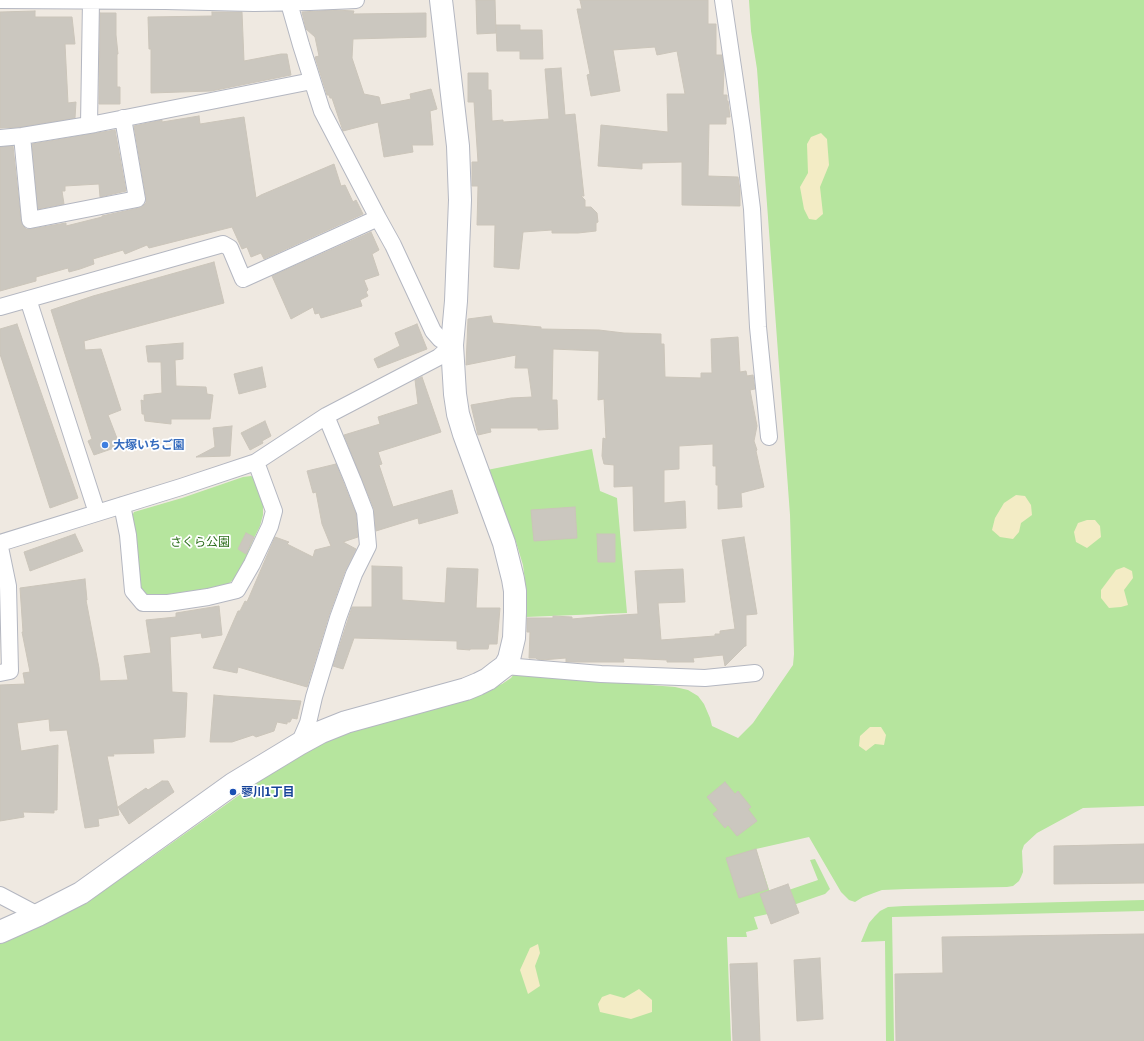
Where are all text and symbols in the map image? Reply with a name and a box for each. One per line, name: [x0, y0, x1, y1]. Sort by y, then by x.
place label: 大塚いちご園: [113, 438, 185, 452]
marker: 大塚いちご園: [100, 440, 110, 450]
park label: さくら公園: [170, 535, 230, 549]
place label: 蓼川1丁目: [241, 785, 295, 799]
marker: 蓼川1丁目: [228, 787, 238, 797]

